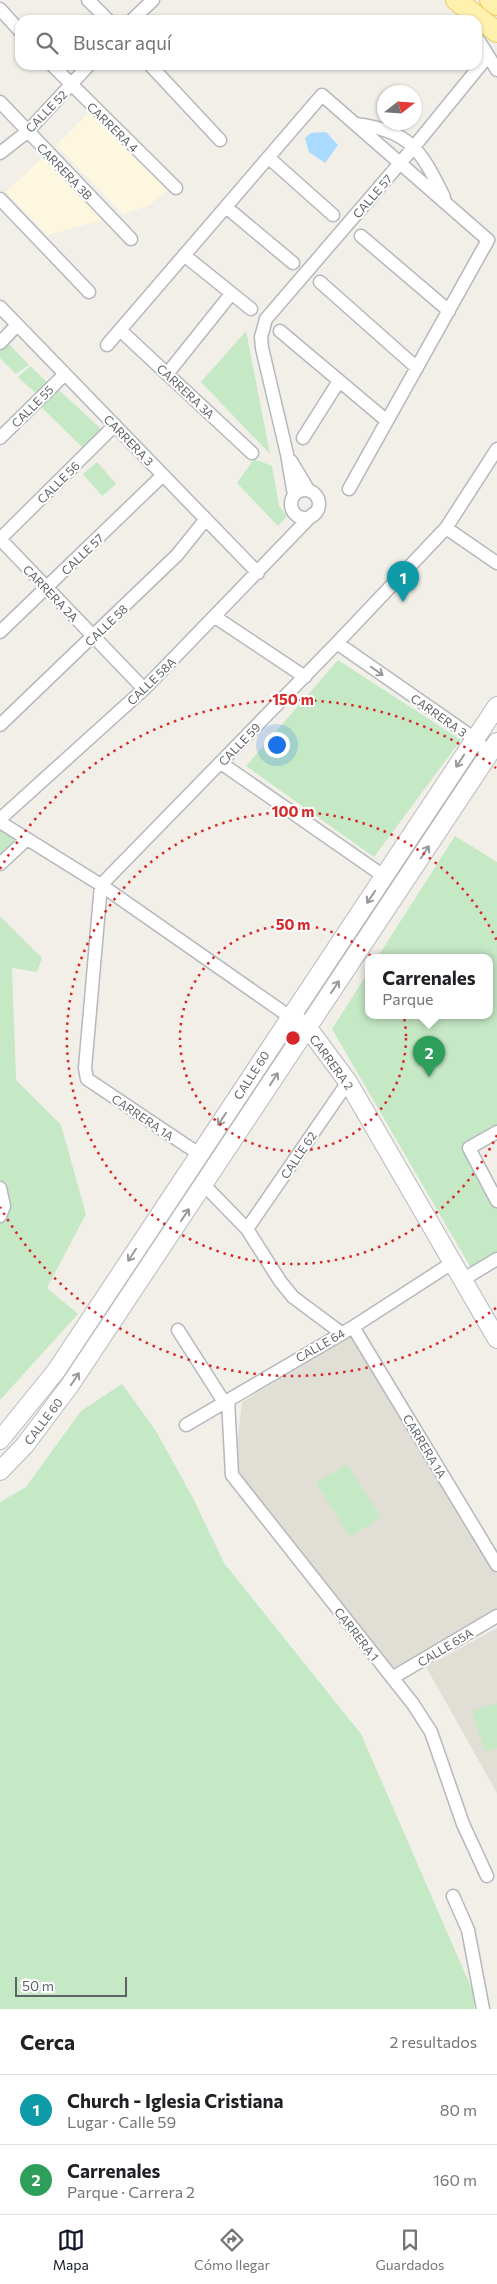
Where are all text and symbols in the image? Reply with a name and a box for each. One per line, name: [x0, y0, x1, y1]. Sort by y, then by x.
search box: [15, 15, 482, 70]
icon: search: [33, 29, 61, 57]
text: Buscar aquí: [73, 31, 172, 54]
north arrow: [377, 85, 422, 130]
street label: CALLE 52: [22, 87, 70, 135]
street label: CARRERA 4: [85, 99, 141, 155]
street label: CARRERA 3B: [35, 140, 96, 202]
street label: CALLE 57: [349, 171, 395, 221]
street label: CARRERA 3A: [154, 361, 218, 421]
street label: CALLE 55: [8, 382, 56, 430]
street label: CARRERA 3: [101, 412, 157, 468]
street label: CALLE 56: [34, 458, 82, 506]
street label: CALLE 57: [58, 531, 106, 577]
pin: 1: [387, 561, 419, 602]
street label: CARRERA 2A: [21, 562, 81, 624]
street label: CALLE 58: [82, 601, 130, 649]
street label: CALLE 58A: [124, 654, 178, 708]
one-way arrow: [370, 666, 384, 676]
text: 150 m: [272, 690, 314, 708]
street label: CARRERA 3: [408, 691, 470, 740]
street label: CALLE 59: [215, 720, 263, 768]
your location: [264, 732, 290, 758]
one-way arrow: [455, 754, 465, 768]
text: 100 m: [272, 802, 314, 820]
one-way arrow: [420, 845, 430, 859]
one-way arrow: [366, 890, 376, 904]
text: 50 m: [276, 915, 310, 933]
popup: [365, 954, 493, 1019]
text: Carrenales: [382, 966, 476, 989]
one-way arrow: [330, 981, 340, 995]
text: Parque: [382, 989, 434, 1008]
centre of rings: [284, 1029, 302, 1047]
street label: CARRERA 2: [307, 1032, 357, 1093]
pin: 2: [413, 1036, 445, 1077]
street label: CALLE 60: [230, 1048, 272, 1102]
one-way arrow: [269, 1072, 279, 1086]
street label: CARRERA 1A: [109, 1091, 177, 1143]
one-way arrow: [217, 1112, 227, 1126]
street label: CALLE 62: [277, 1129, 319, 1181]
one-way arrow: [180, 1208, 190, 1222]
one-way arrow: [127, 1248, 138, 1262]
street label: CALLE 64: [293, 1325, 347, 1365]
one-way arrow: [70, 1372, 80, 1386]
street label: CALLE 60: [21, 1395, 65, 1447]
street label: CARRERA 1A: [401, 1412, 449, 1480]
street label: CARRERA 1: [332, 1605, 382, 1663]
street label: CALLE 65A: [415, 1625, 475, 1669]
scale bar: [15, 1974, 128, 1997]
text: 50 m: [22, 1977, 54, 1994]
text: Cerca: [20, 2029, 75, 2054]
text: 2 resultados: [389, 2032, 477, 2051]
text: Church - Iglesia Cristiana: [67, 2089, 284, 2112]
text: 1: [32, 2100, 40, 2119]
text: 80 m: [440, 2100, 477, 2119]
text: Lugar · Calle 59: [67, 2112, 176, 2131]
text: Carrenales: [67, 2159, 160, 2182]
text: 2: [31, 2170, 41, 2189]
text: 160 m: [433, 2170, 477, 2189]
text: Parque · Carrera 2: [67, 2182, 195, 2201]
tab: Mapa: [53, 2226, 89, 2273]
tab: Cómo llegar: [194, 2226, 270, 2273]
tab: Guardados: [375, 2226, 444, 2273]

